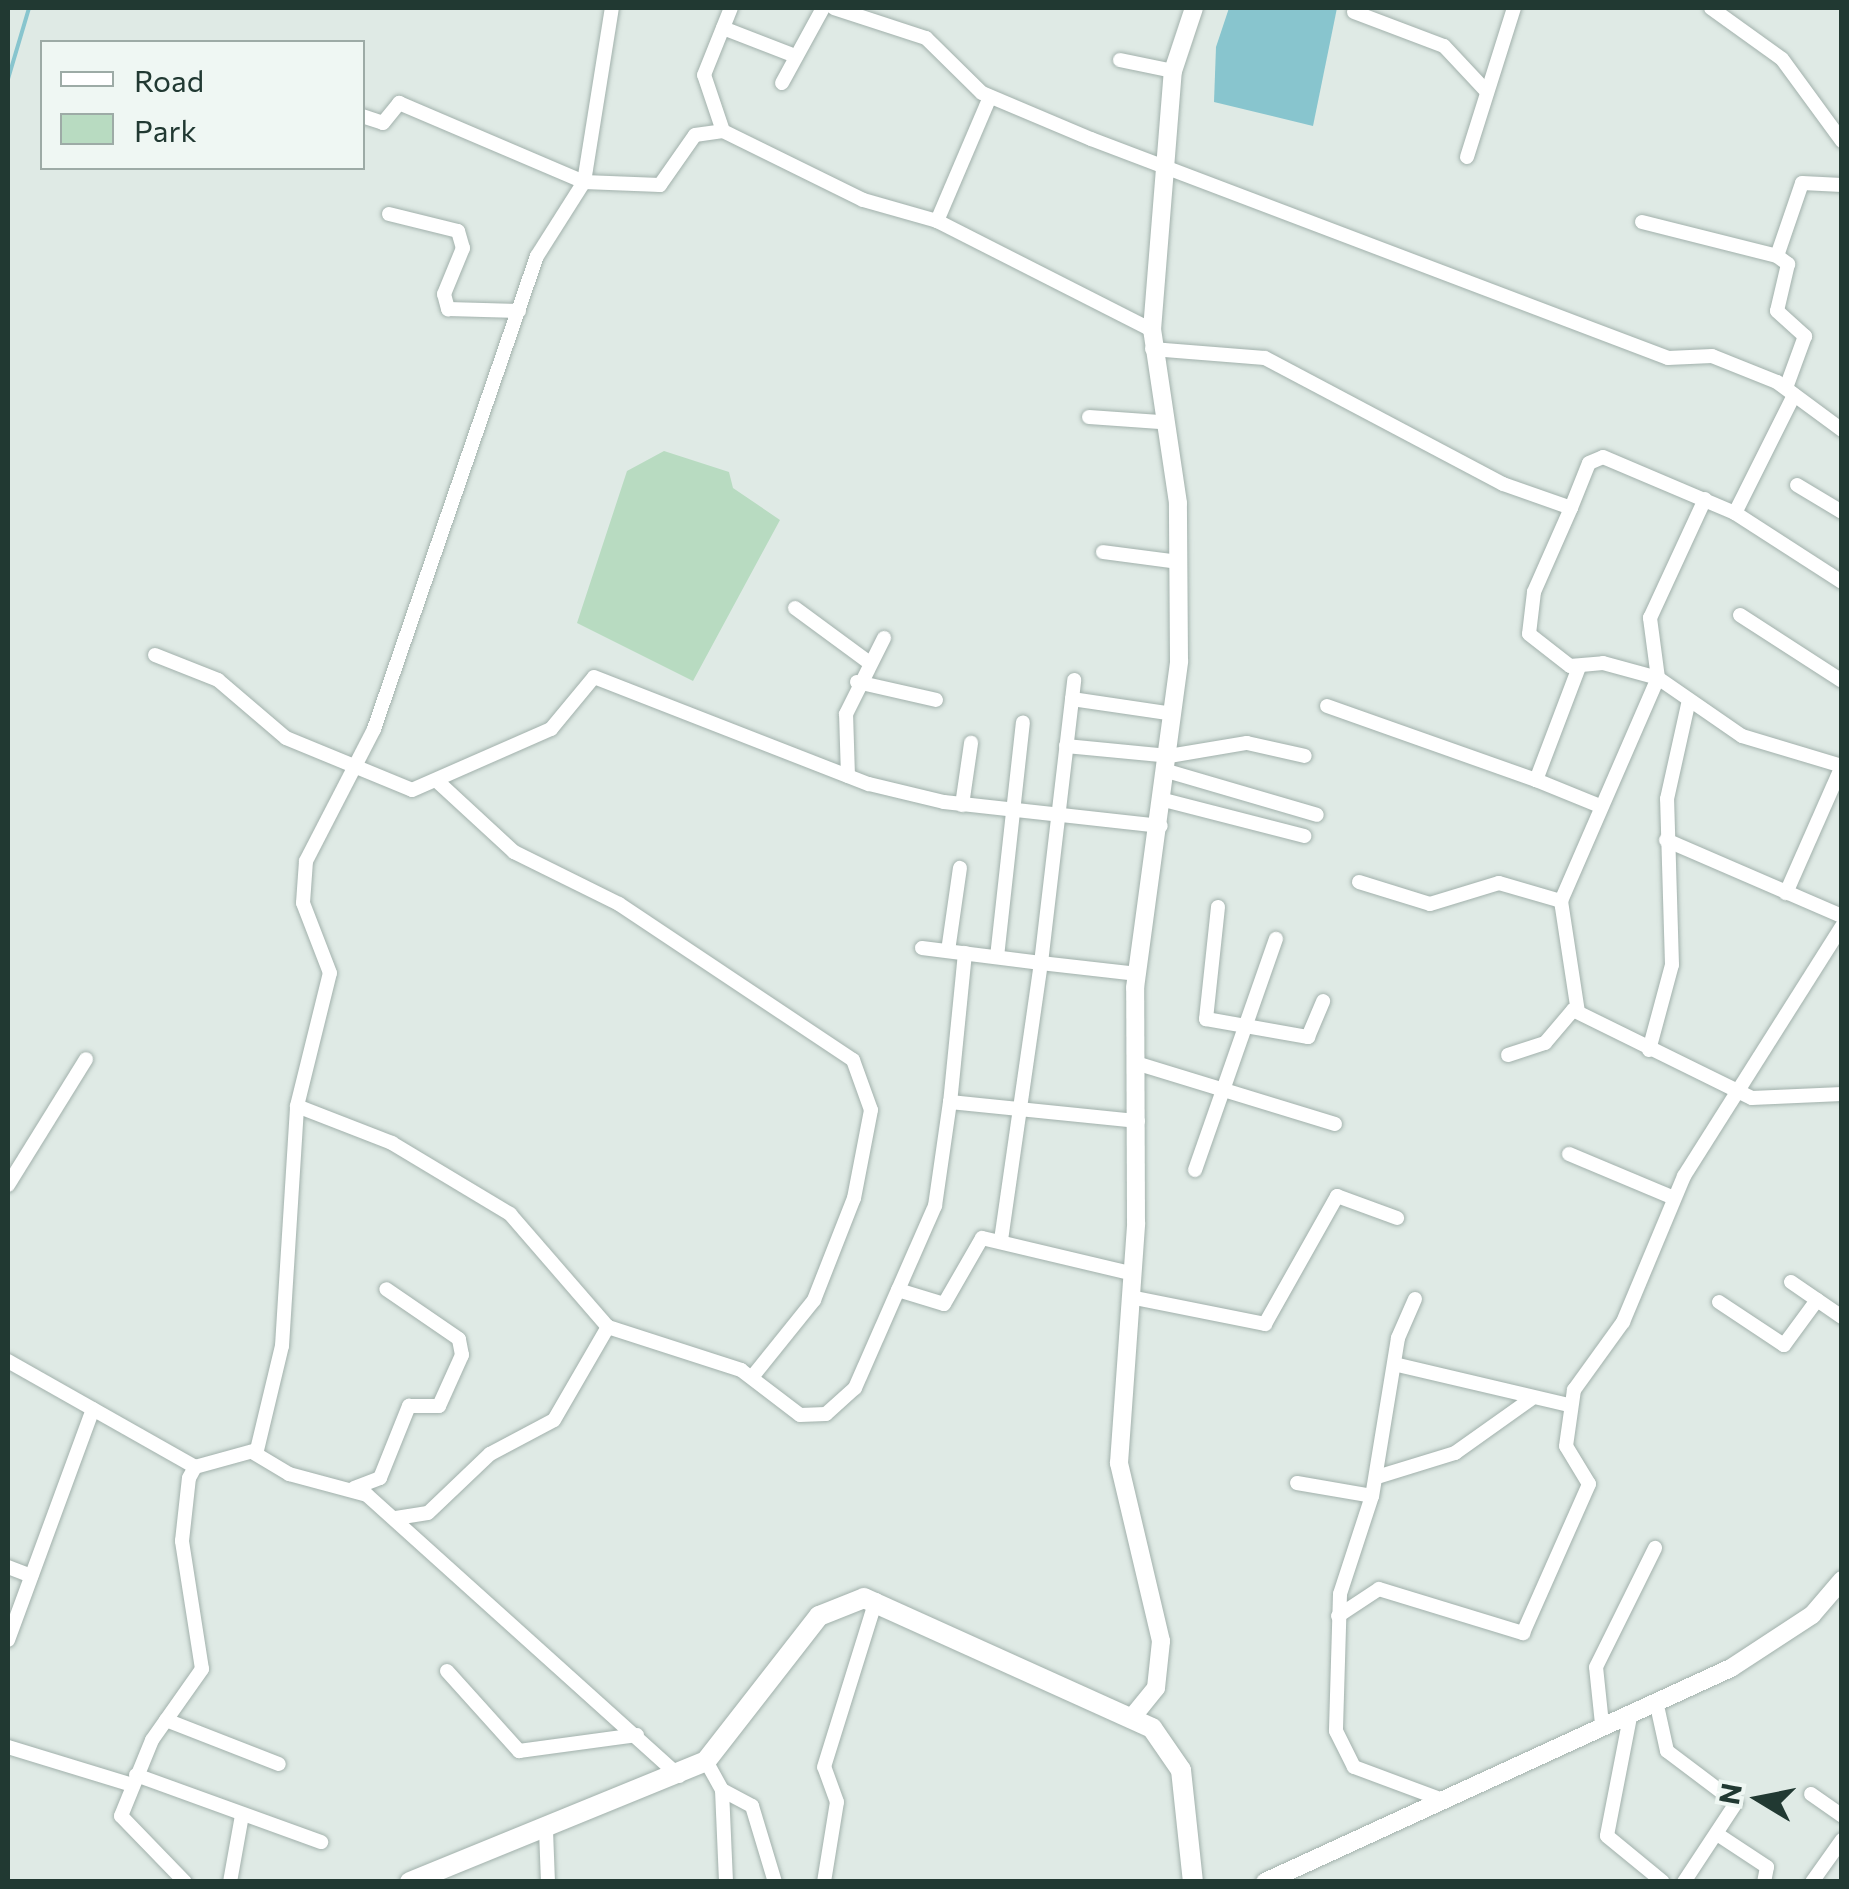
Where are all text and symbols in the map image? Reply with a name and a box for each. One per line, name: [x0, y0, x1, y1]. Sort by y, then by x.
legend: [40, 40, 365, 170]
text: Road: [134, 61, 204, 98]
text: Park: [134, 111, 197, 148]
north arrow: [1709, 1749, 1809, 1849]
text: N: [1711, 1780, 1748, 1807]

